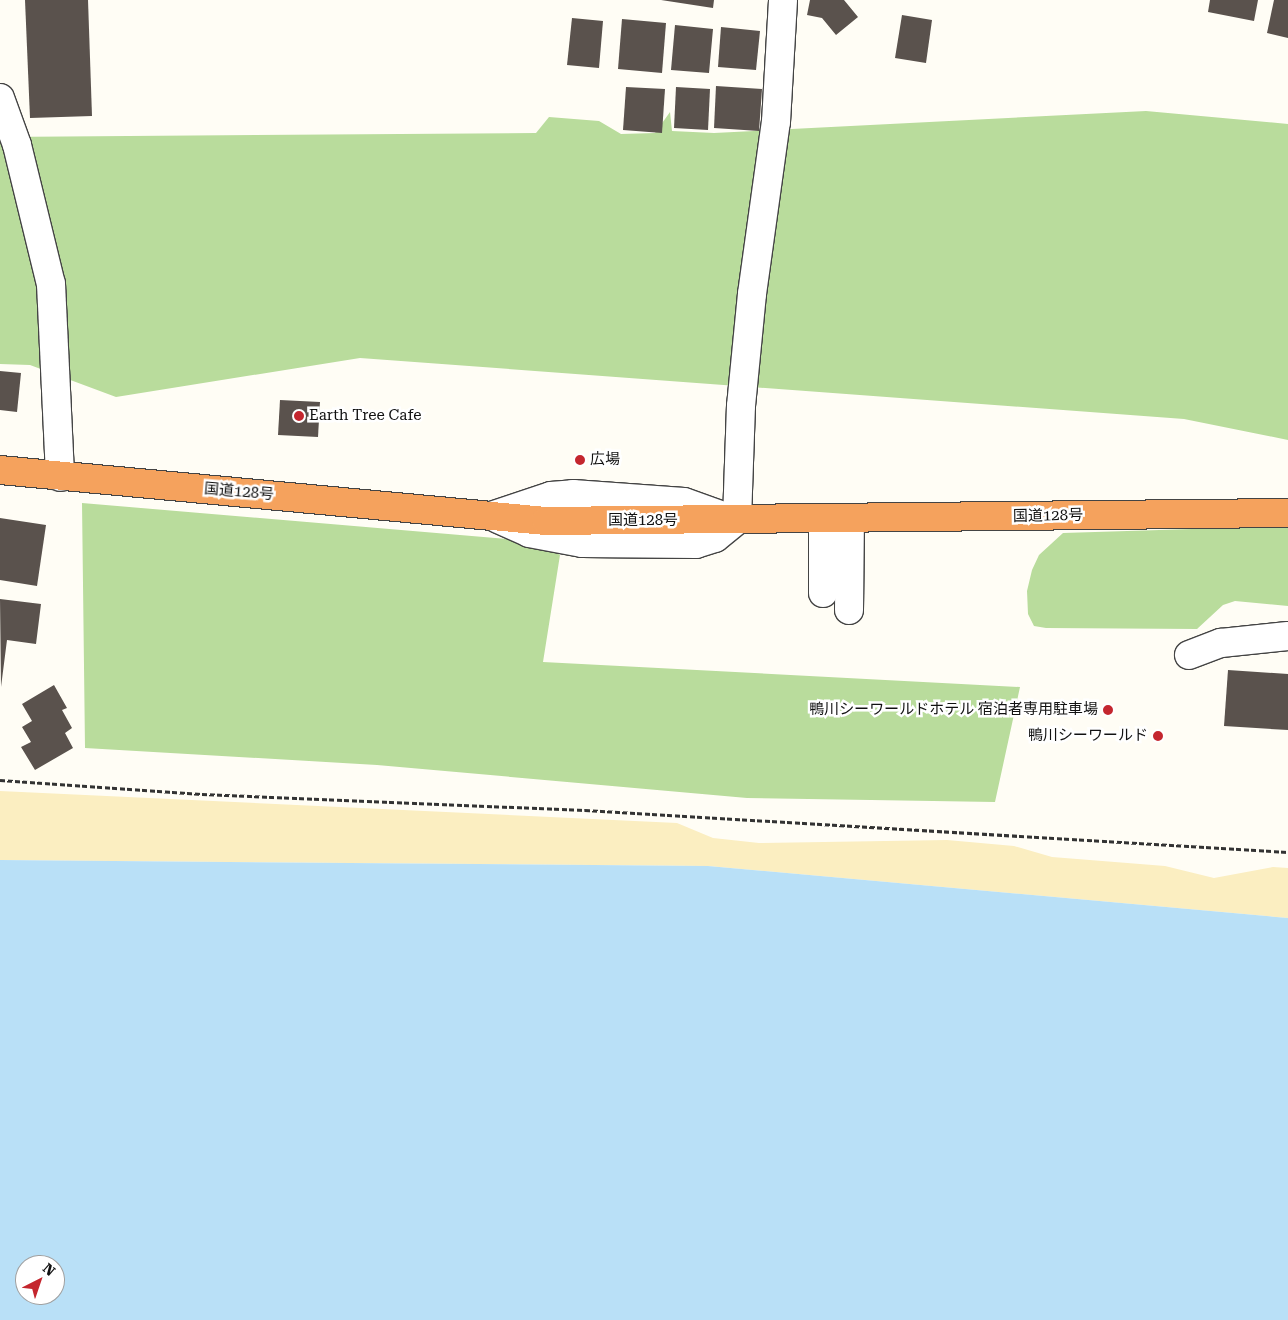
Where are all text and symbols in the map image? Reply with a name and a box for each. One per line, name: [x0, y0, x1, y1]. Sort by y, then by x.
place label: Earth Tree Cafe: [309, 407, 421, 425]
marker: Earth Tree Cafe: [293, 410, 305, 422]
place label: 広場: [590, 451, 620, 469]
marker: 広場: [574, 454, 586, 466]
street label: 国道128号: [203, 480, 275, 504]
street label: 国道128号: [1013, 506, 1083, 526]
street label: 国道128号: [608, 512, 678, 530]
place label: 鴨川シーワールドホテル 宿泊者専用駐車場: [809, 701, 1098, 719]
marker: 鴨川シーワールドホテル 宿泊者専用駐車場: [1102, 704, 1114, 716]
place label: 鴨川シーワールド: [1028, 727, 1148, 745]
marker: 鴨川シーワールド: [1152, 730, 1164, 742]
north arrow: [15, 1255, 65, 1305]
text: N: [40, 1260, 59, 1279]

